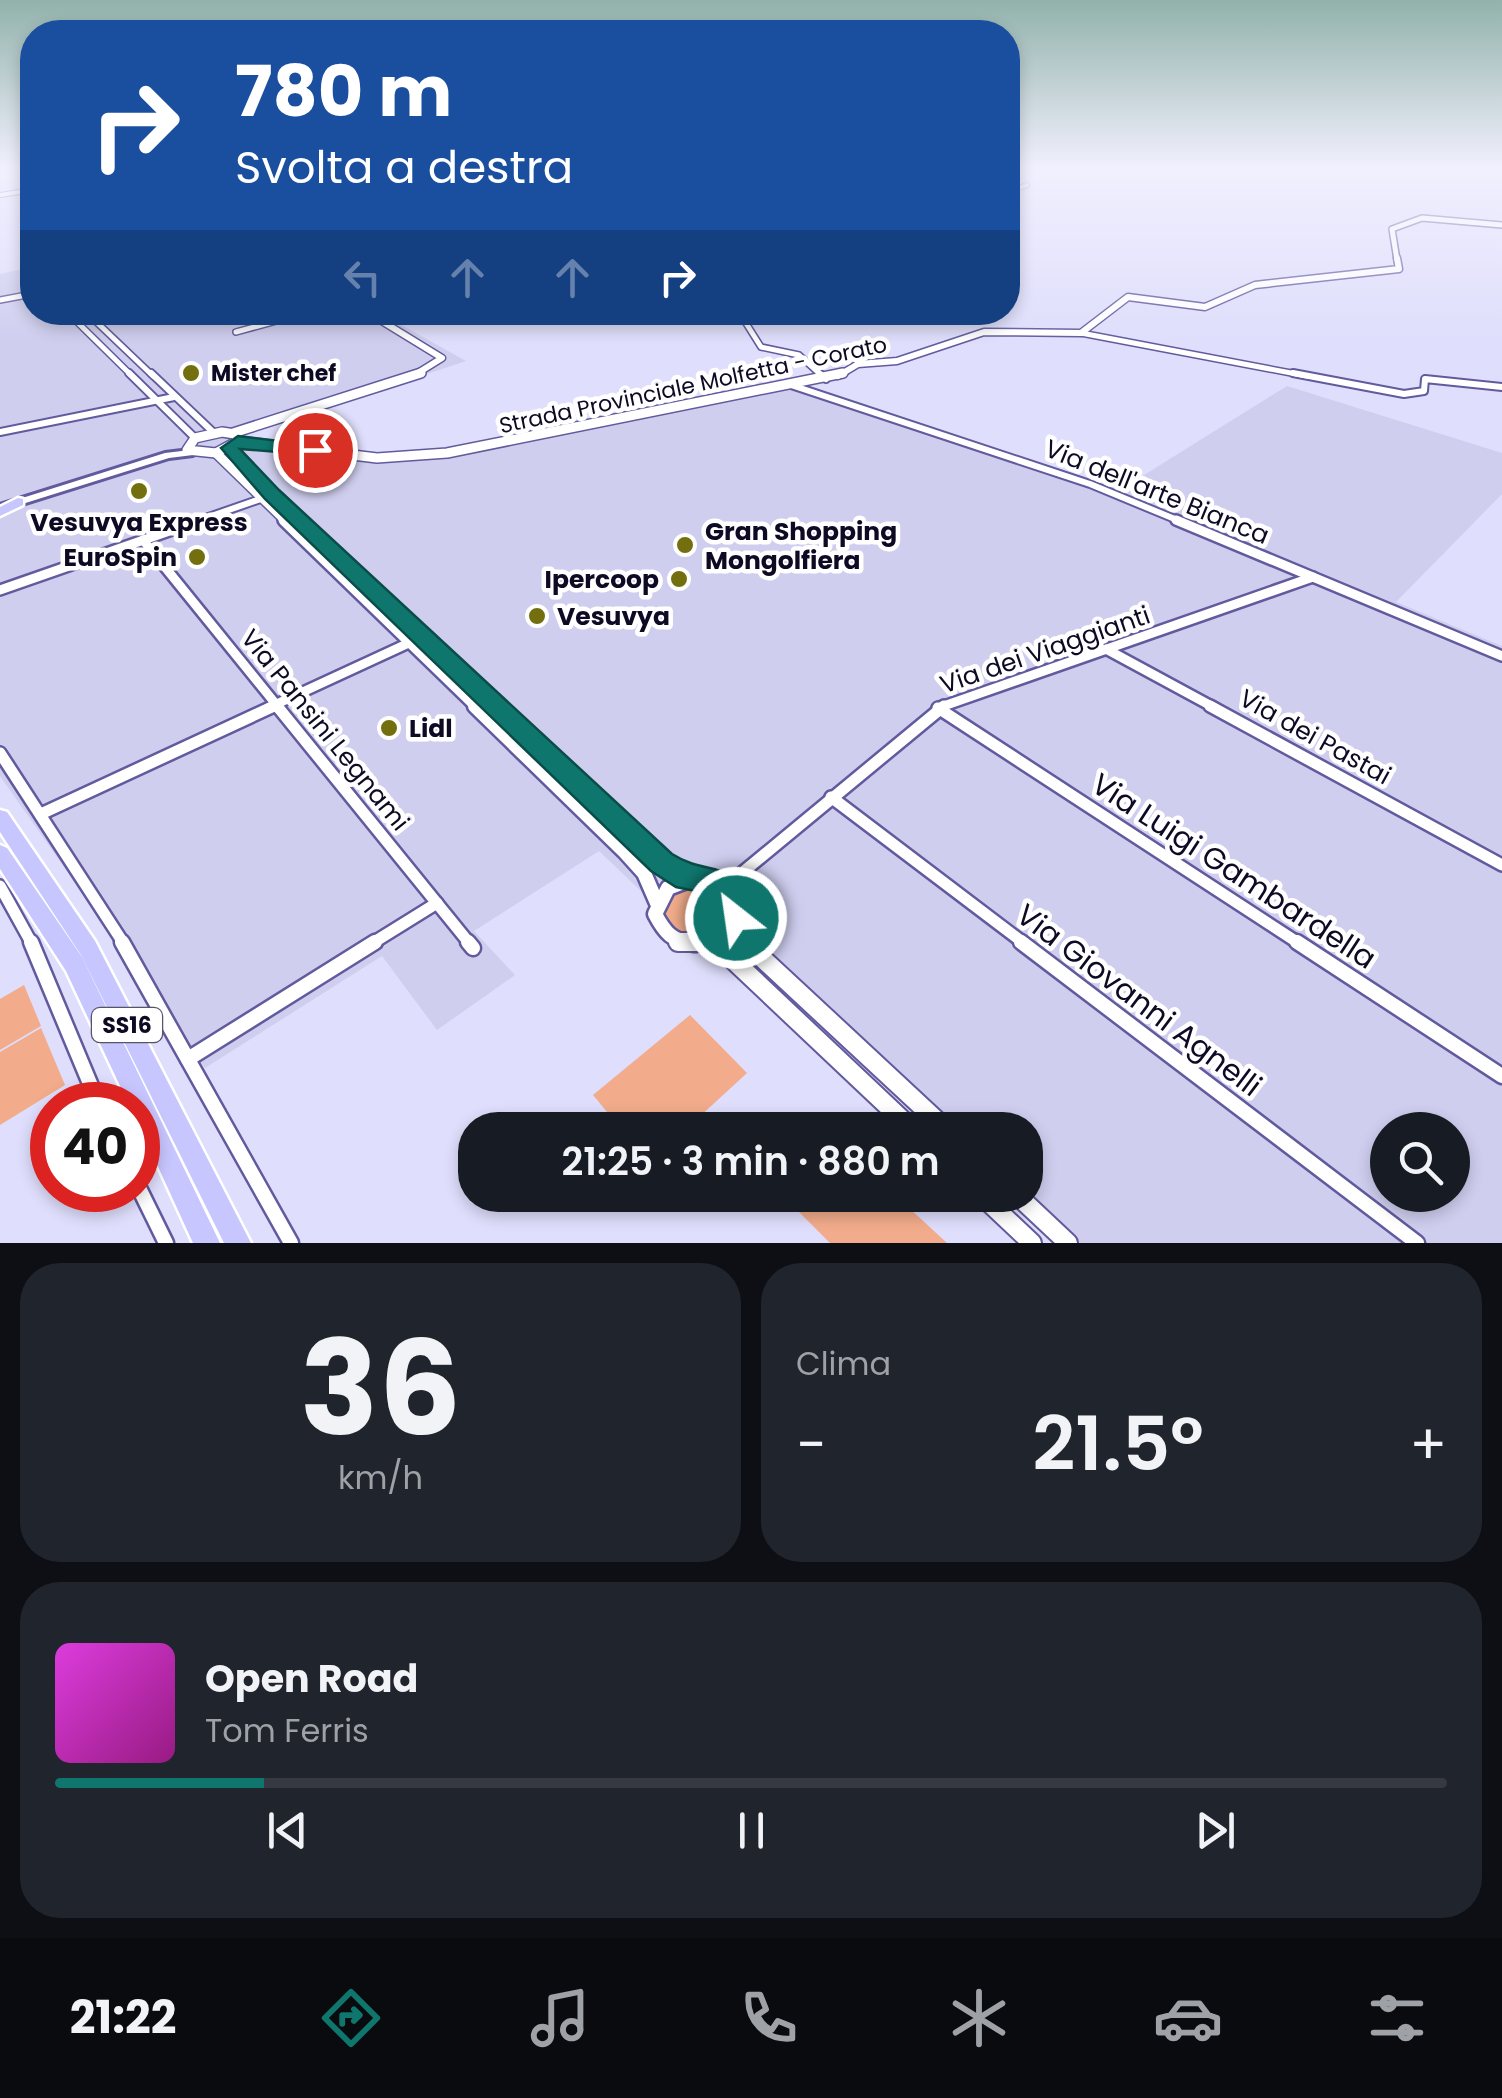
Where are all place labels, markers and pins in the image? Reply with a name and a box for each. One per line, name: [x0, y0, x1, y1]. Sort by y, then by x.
place label: Mister chef: [211, 358, 336, 389]
marker: Mister chef: [180, 362, 202, 384]
pin: [273, 408, 358, 493]
marker: Vesuvya Express: [128, 480, 150, 502]
place label: Vesuvya Express: [30, 505, 248, 540]
place label: Gran Shopping Mongolfiera: [705, 514, 897, 578]
marker: Gran Shopping Mongolfiera: [674, 534, 696, 556]
place label: EuroSpin: [63, 540, 177, 575]
marker: EuroSpin: [186, 546, 208, 568]
place label: Ipercoop: [545, 562, 659, 597]
marker: Ipercoop: [668, 568, 690, 590]
place label: Vesuvya: [557, 599, 670, 634]
marker: Vesuvya: [526, 605, 548, 627]
place label: Lidl: [409, 711, 453, 746]
marker: Lidl: [378, 717, 400, 739]

